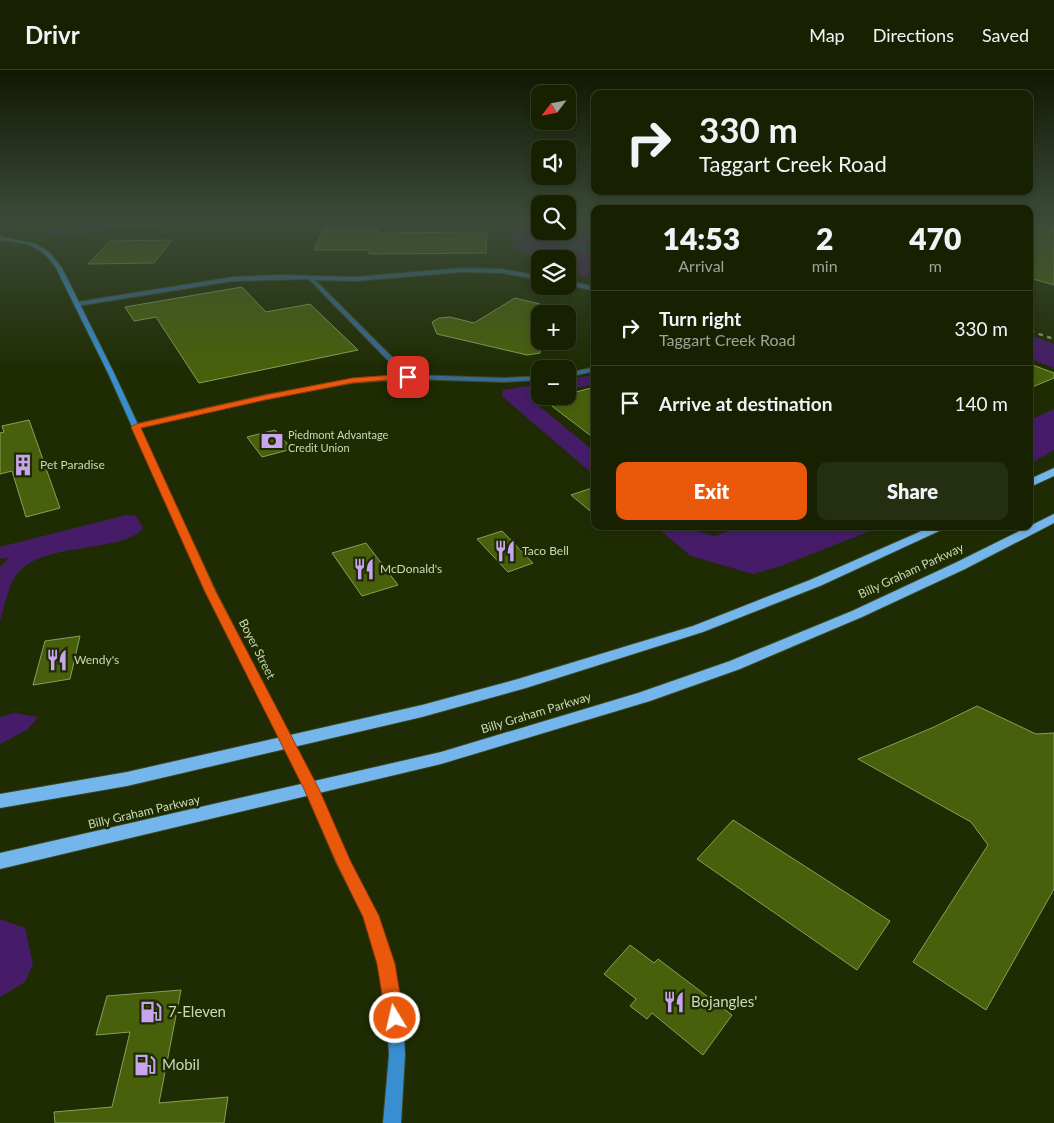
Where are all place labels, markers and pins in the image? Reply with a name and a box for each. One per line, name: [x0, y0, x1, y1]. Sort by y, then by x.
pin: [387, 356, 429, 398]
bank icon: Piedmont Advantage Credit Union: [259, 428, 285, 454]
place label: Piedmont Advantage Credit Union: [288, 428, 389, 454]
building icon: Pet Paradise: [10, 452, 36, 478]
place label: Pet Paradise: [40, 457, 105, 472]
restaurant icon: Taco Bell: [492, 538, 518, 564]
place label: Taco Bell: [522, 543, 569, 558]
restaurant icon: McDonald's: [351, 556, 377, 582]
place label: McDonald's: [380, 561, 442, 576]
restaurant icon: Wendy's: [44, 647, 70, 673]
place label: Wendy's: [74, 652, 119, 667]
restaurant icon: Bojangles': [661, 989, 687, 1015]
place label: Bojangles': [691, 992, 757, 1010]
fuel station icon: 7-Eleven: [138, 999, 164, 1025]
place label: 7-Eleven: [168, 1002, 226, 1020]
fuel station icon: Mobil: [132, 1052, 158, 1078]
place label: Mobil: [162, 1055, 200, 1073]

